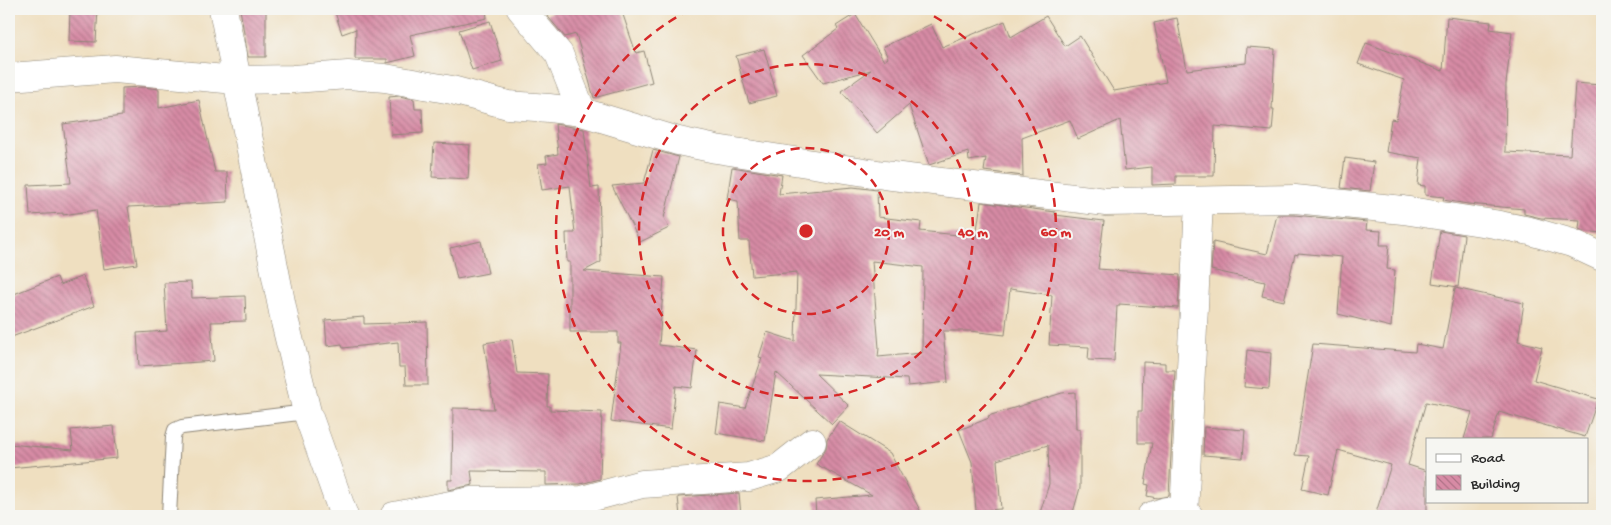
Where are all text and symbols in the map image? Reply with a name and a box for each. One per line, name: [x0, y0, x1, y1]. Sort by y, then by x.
centre of rings: [797, 222, 815, 240]
text: 20 m: [874, 224, 904, 242]
text: 40 m: [957, 224, 988, 242]
text: 60 m: [1041, 224, 1072, 242]
legend: [1426, 438, 1588, 502]
text: Road: [1471, 450, 1505, 468]
text: Building: [1470, 476, 1520, 494]

